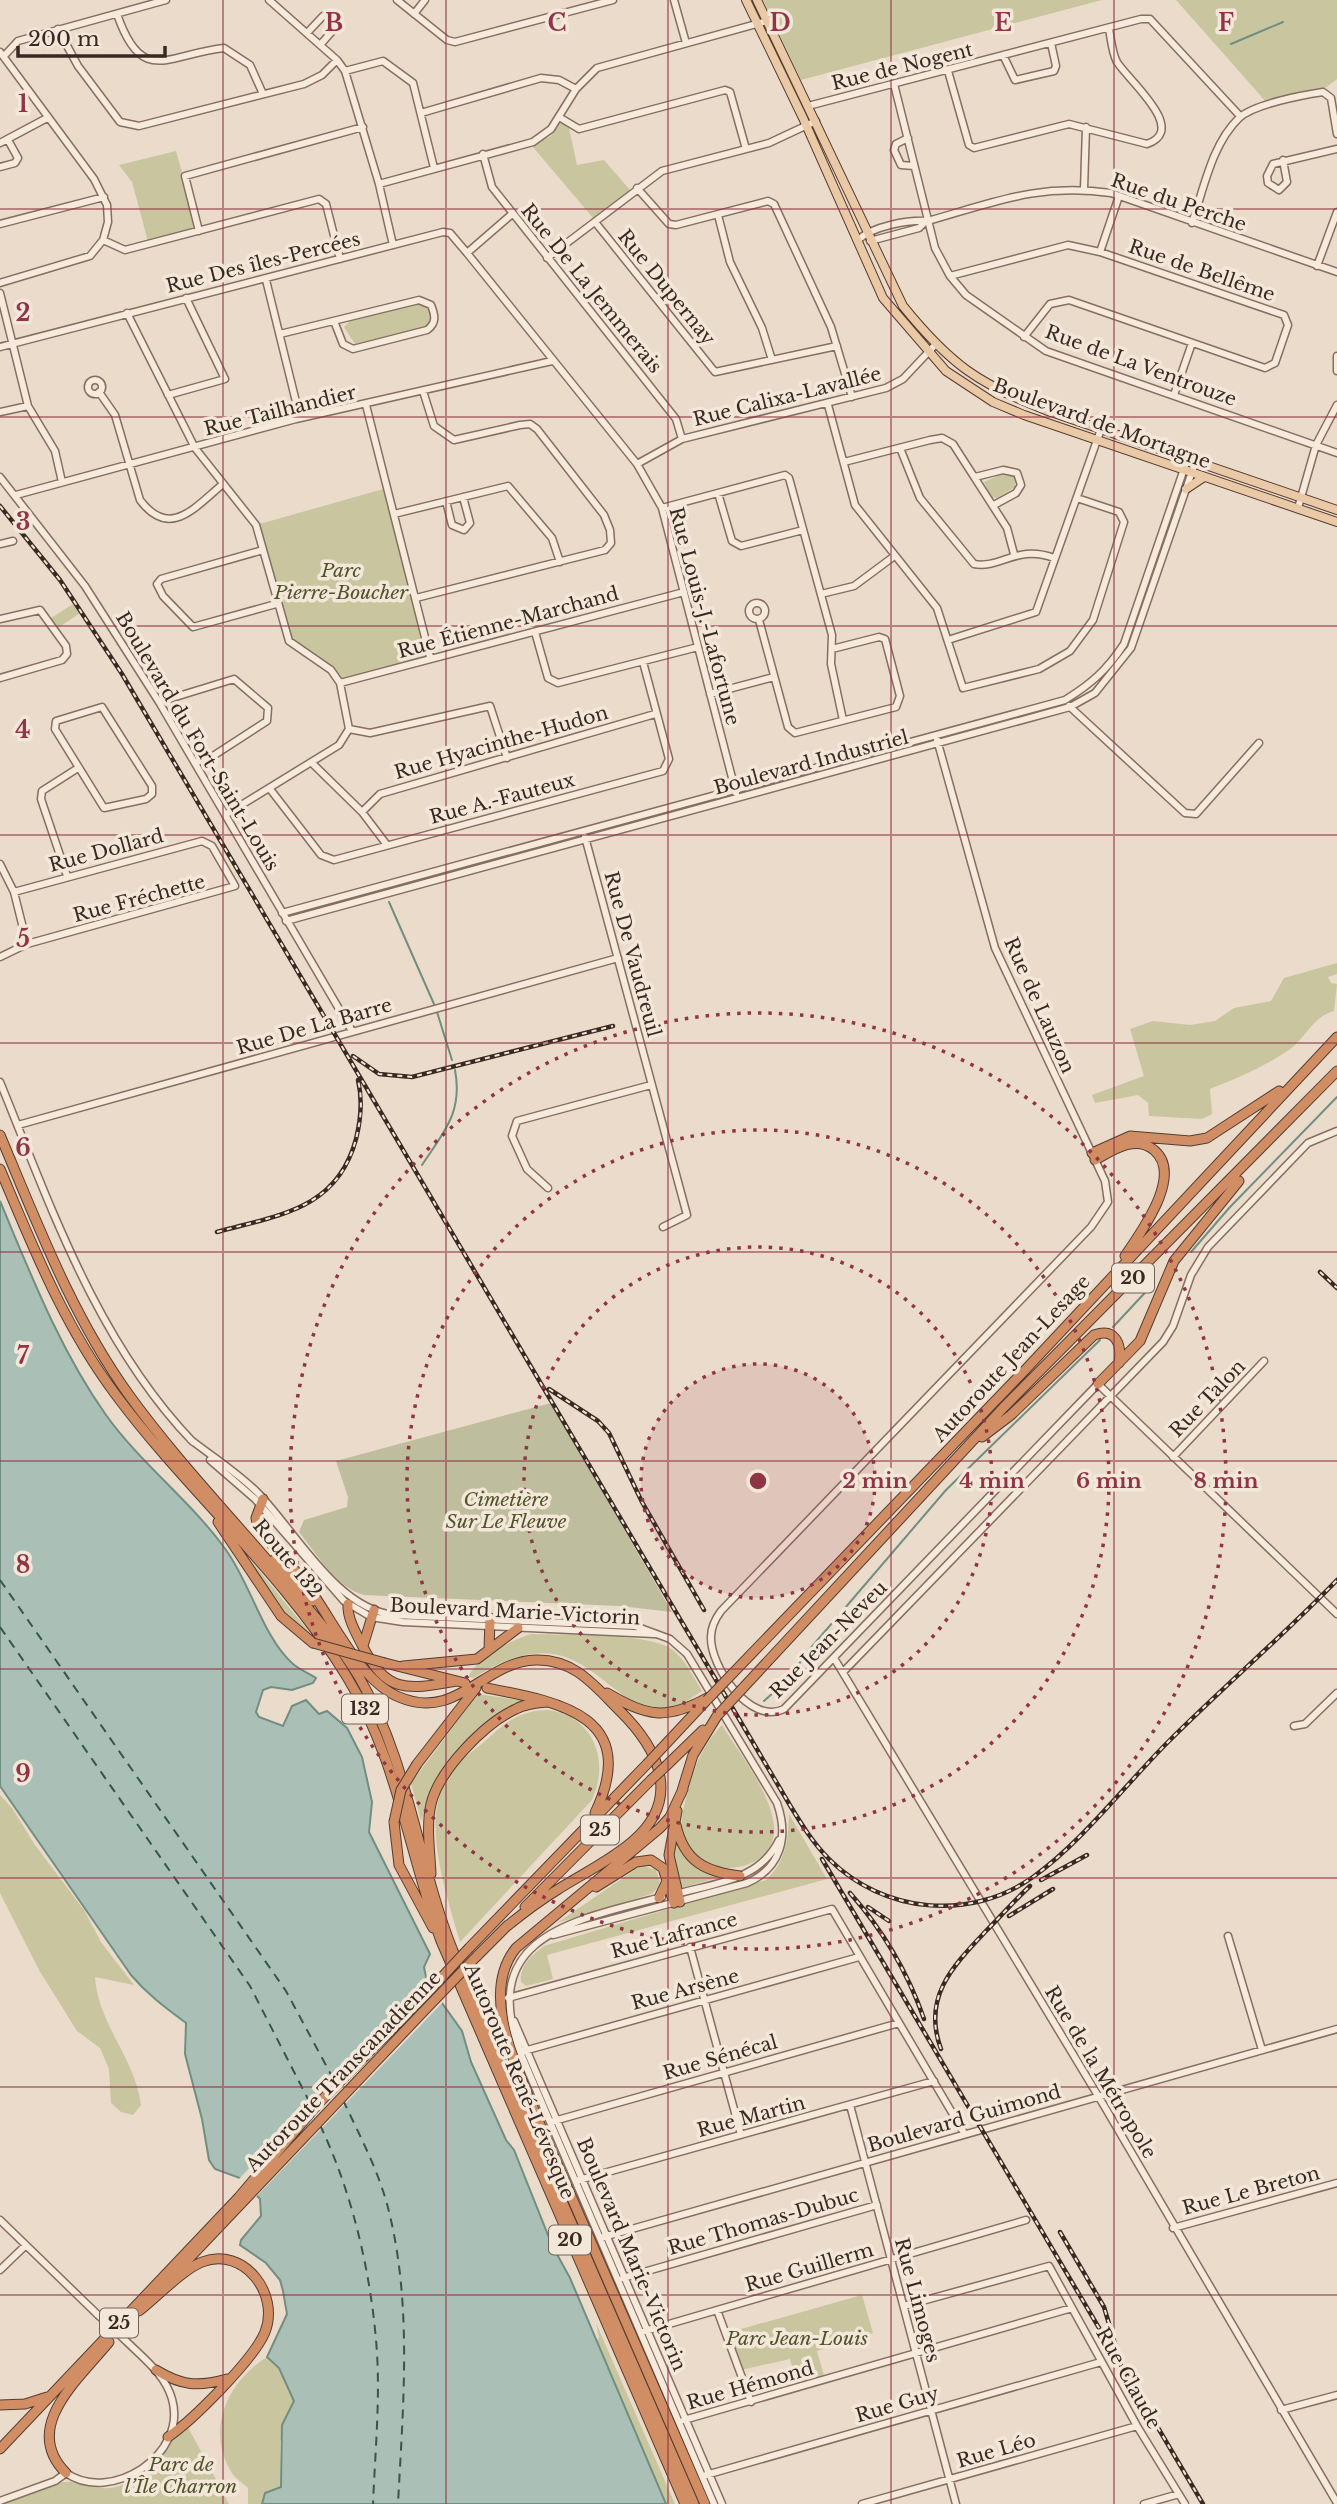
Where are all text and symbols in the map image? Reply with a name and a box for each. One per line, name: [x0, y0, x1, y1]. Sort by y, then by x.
text: B: [325, 9, 343, 37]
text: C: [548, 9, 566, 37]
text: D: [769, 9, 791, 37]
text: E: [994, 9, 1012, 37]
text: F: [1218, 9, 1234, 37]
scale bar: [18, 14, 164, 58]
text: 200 m: [28, 26, 100, 52]
street label: Rue de Nogent: [829, 38, 976, 95]
text: 1: [18, 90, 28, 118]
street label: Rue du Perche: [1108, 169, 1249, 236]
street label: Rue De La Jemmerais: [516, 199, 667, 378]
street label: Rue Dupernay: [613, 225, 720, 350]
street label: Rue Des îles-Percées: [164, 227, 363, 298]
street label: Rue de Bellême: [1126, 235, 1278, 306]
text: 2: [16, 299, 30, 327]
street label: Rue de La Ventrouze: [1042, 320, 1240, 411]
street label: Rue Calixa-Lavallée: [691, 362, 884, 431]
street label: Boulevard de Mortagne: [990, 373, 1214, 474]
street label: Rue Tailhandier: [202, 380, 359, 440]
street label: Rue Louis-J.-Lafortune: [664, 504, 745, 728]
text: 3: [16, 508, 30, 536]
park label: Parc Pierre-Boucher: [273, 559, 409, 604]
street label: Rue Étienne-Marchand: [395, 582, 621, 663]
street label: Boulevard du Fort-Saint-Louis: [111, 608, 284, 875]
street label: Rue Hyacinthe-Hudon: [392, 701, 611, 784]
text: 4: [15, 716, 31, 744]
street label: Boulevard Industriel: [711, 725, 911, 800]
street label: Rue A.-Fauteux: [427, 768, 578, 829]
street label: Rue Dollard: [46, 824, 166, 877]
street label: Rue De Vaudreuil: [599, 869, 666, 1040]
street label: Rue Fréchette: [71, 870, 208, 927]
text: 5: [16, 925, 30, 953]
street label: Rue de Lauzon: [999, 934, 1080, 1077]
street label: Rue De La Barre: [234, 993, 395, 1060]
text: 6: [15, 1134, 31, 1162]
road number: 20: [1112, 1264, 1154, 1293]
street label: Autoroute Jean-Lesage: [927, 1270, 1095, 1448]
text: 7: [17, 1342, 30, 1370]
street label: Rue Talon: [1165, 1355, 1250, 1442]
text: 2 min: [842, 1468, 908, 1494]
text: 4 min: [959, 1468, 1025, 1494]
text: 6 min: [1076, 1468, 1142, 1494]
text: 8 min: [1194, 1468, 1259, 1494]
centre of rings: [746, 1469, 770, 1493]
park label: Cimetière Sur Le Fleuve: [446, 1488, 567, 1533]
street label: Route 132: [248, 1514, 327, 1602]
text: 8: [16, 1551, 30, 1579]
street label: Rue Jean-Neveu: [765, 1576, 892, 1703]
street label: Boulevard Marie-Victorin: [389, 1593, 641, 1630]
road number: 132: [342, 1694, 388, 1724]
text: 9: [15, 1760, 31, 1788]
road number: 25: [581, 1816, 619, 1844]
street label: Rue Lafrance: [608, 1908, 740, 1963]
street label: Autoroute René-Lévesque: [459, 1959, 580, 2202]
street label: Rue Arsène: [629, 1964, 741, 2015]
street label: Autoroute Transcanadienne: [240, 1966, 446, 2177]
street label: Rue de la Métropole: [1040, 1982, 1161, 2163]
street label: Rue Sénécal: [660, 2030, 780, 2085]
street label: Boulevard Guimond: [865, 2080, 1064, 2157]
street label: Rue Martin: [694, 2091, 808, 2142]
street label: Boulevard Marie-Victorin: [572, 2134, 691, 2374]
street label: Rue Le Breton: [1180, 2161, 1322, 2220]
street label: Rue Thomas-Dubuc: [665, 2183, 861, 2260]
road number: 20: [549, 2226, 591, 2254]
street label: Rue Limoges: [890, 2235, 945, 2365]
street label: Rue Guillerm: [742, 2238, 876, 2297]
road number: 25: [100, 2308, 138, 2337]
street label: Rue Claude: [1091, 2323, 1166, 2433]
park label: Parc Jean-Louis: [725, 2327, 868, 2350]
street label: Rue Hémond: [684, 2356, 816, 2415]
street label: Rue Guy: [853, 2382, 941, 2427]
street label: Rue Léo: [954, 2428, 1038, 2473]
park label: Parc de l’Île Charron: [125, 2453, 237, 2498]

